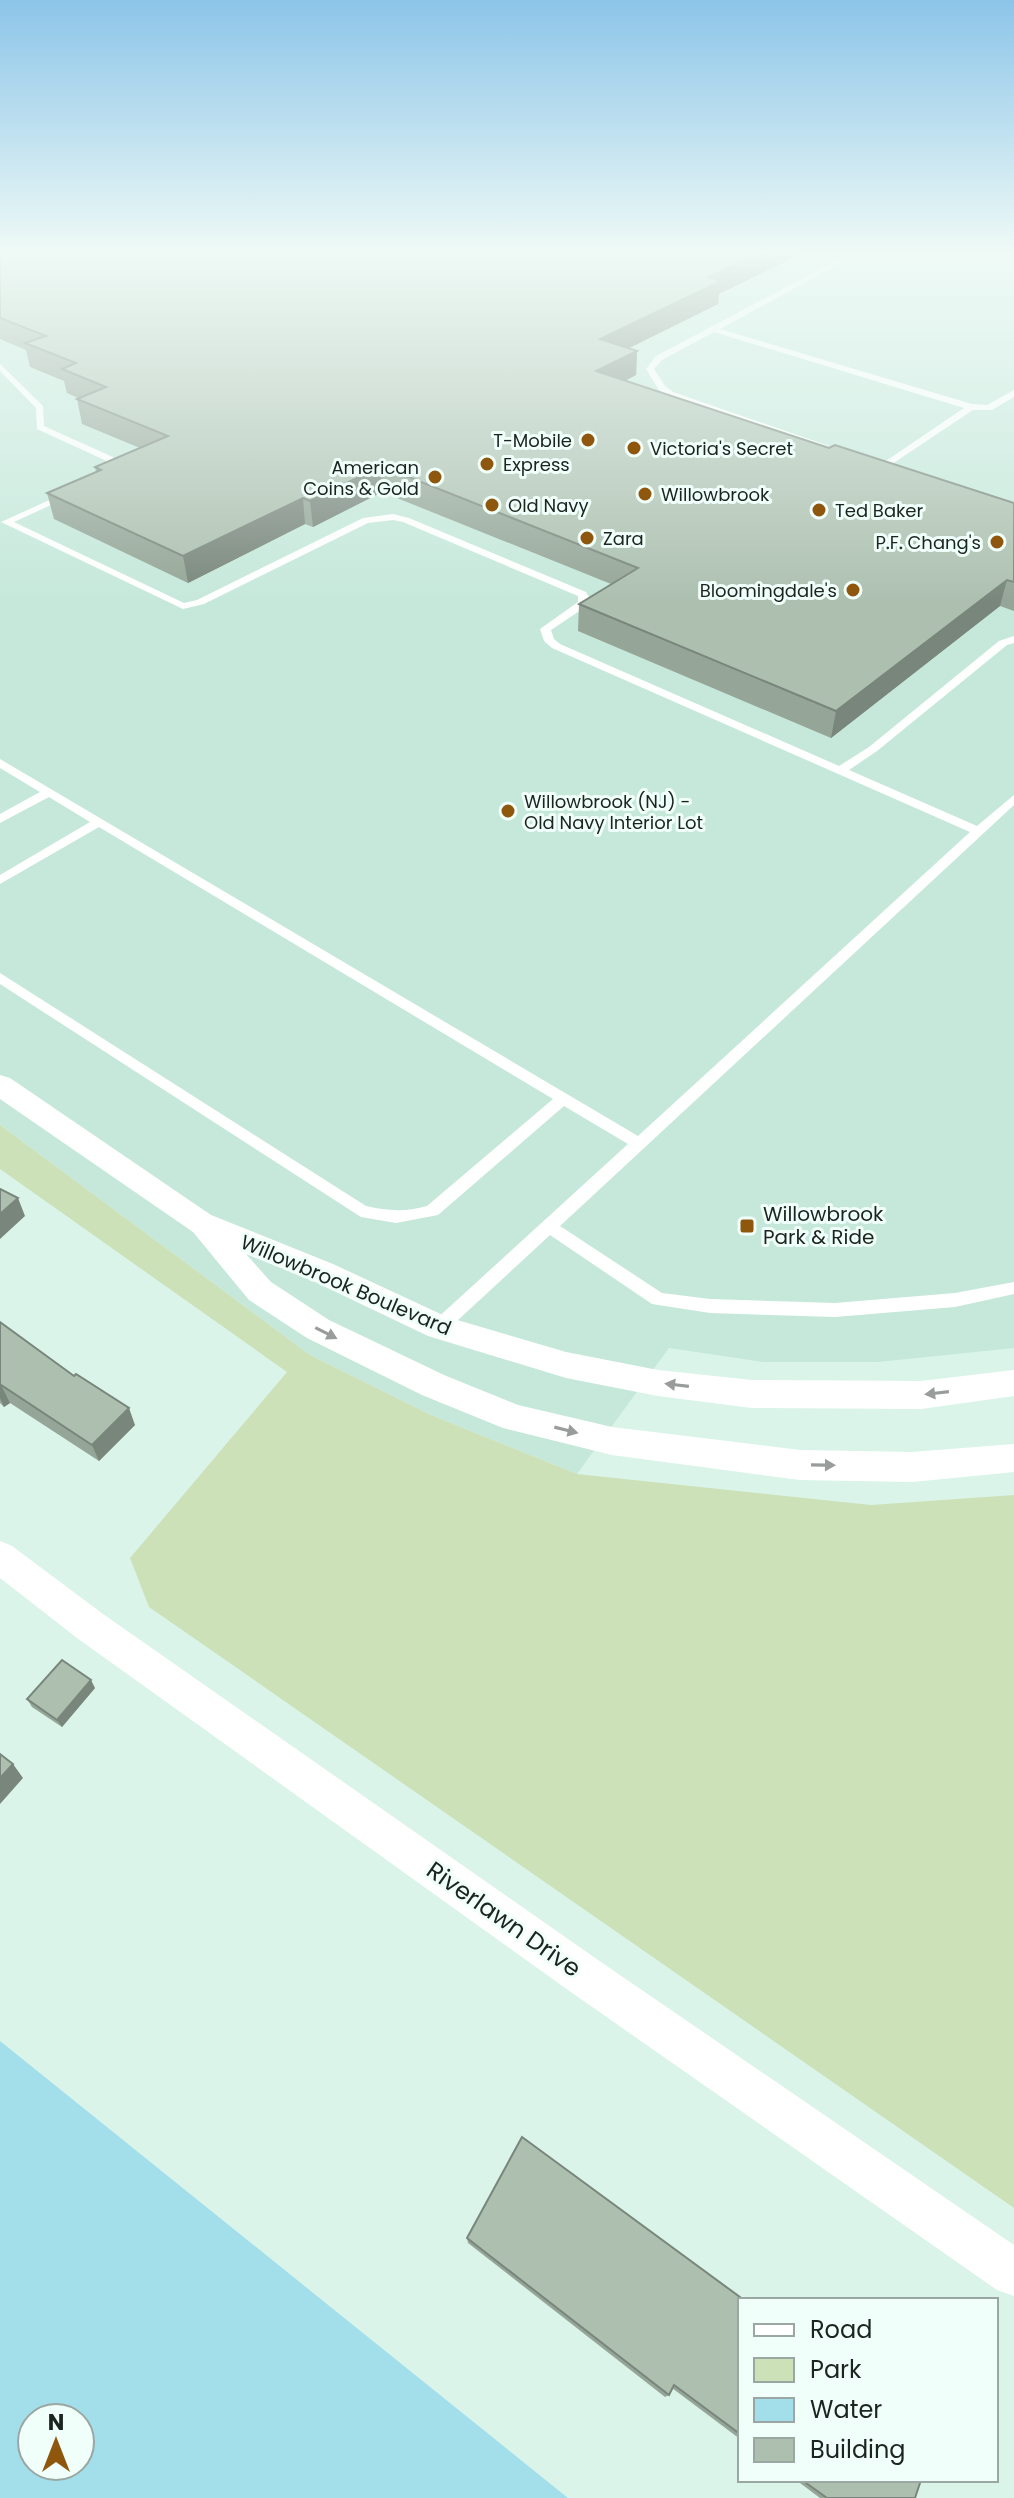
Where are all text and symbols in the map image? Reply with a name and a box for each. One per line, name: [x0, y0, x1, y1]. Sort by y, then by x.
place label: T-Mobile: [493, 428, 572, 453]
marker: T-Mobile: [579, 431, 597, 449]
place label: Victoria's Secret: [650, 436, 793, 461]
marker: Victoria's Secret: [625, 439, 643, 457]
place label: Express: [503, 452, 570, 477]
place label: American Coins & Gold: [303, 455, 419, 501]
marker: Express: [478, 455, 496, 473]
marker: American Coins & Gold: [426, 468, 444, 486]
place label: Willowbrook: [661, 482, 770, 507]
marker: Willowbrook: [636, 485, 654, 503]
place label: Old Navy: [508, 493, 589, 518]
marker: Old Navy: [483, 496, 501, 514]
place label: Ted Baker: [835, 498, 924, 523]
marker: Ted Baker: [810, 501, 828, 519]
place label: Zara: [603, 526, 644, 551]
marker: Zara: [578, 529, 596, 547]
place label: P.F. Chang's: [876, 530, 981, 555]
marker: P.F. Chang's: [988, 533, 1006, 551]
place label: Bloomingdale's: [700, 578, 837, 603]
marker: Bloomingdale's: [844, 581, 862, 599]
place label: Willowbrook (NJ) - Old Navy Interior Lot: [524, 789, 703, 835]
marker: Willowbrook (NJ) - Old Navy Interior Lot: [499, 802, 517, 820]
place label: Willowbrook Park & Ride: [763, 1200, 884, 1251]
marker: Willowbrook Park & Ride: [738, 1217, 756, 1235]
street label: Willowbrook Boulevard: [236, 1228, 456, 1342]
one-way arrow: [315, 1325, 337, 1339]
one-way arrow: [664, 1379, 689, 1392]
one-way arrow: [924, 1387, 949, 1400]
one-way arrow: [554, 1424, 579, 1437]
one-way arrow: [811, 1459, 836, 1472]
street label: Riverlawn Drive: [420, 1853, 588, 1985]
legend: [738, 2298, 998, 2482]
text: Road: [810, 2313, 872, 2346]
text: Park: [810, 2353, 862, 2386]
text: Water: [810, 2393, 882, 2426]
north arrow: [16, 2402, 96, 2482]
text: N: [48, 2407, 64, 2438]
text: Building: [810, 2433, 906, 2466]

